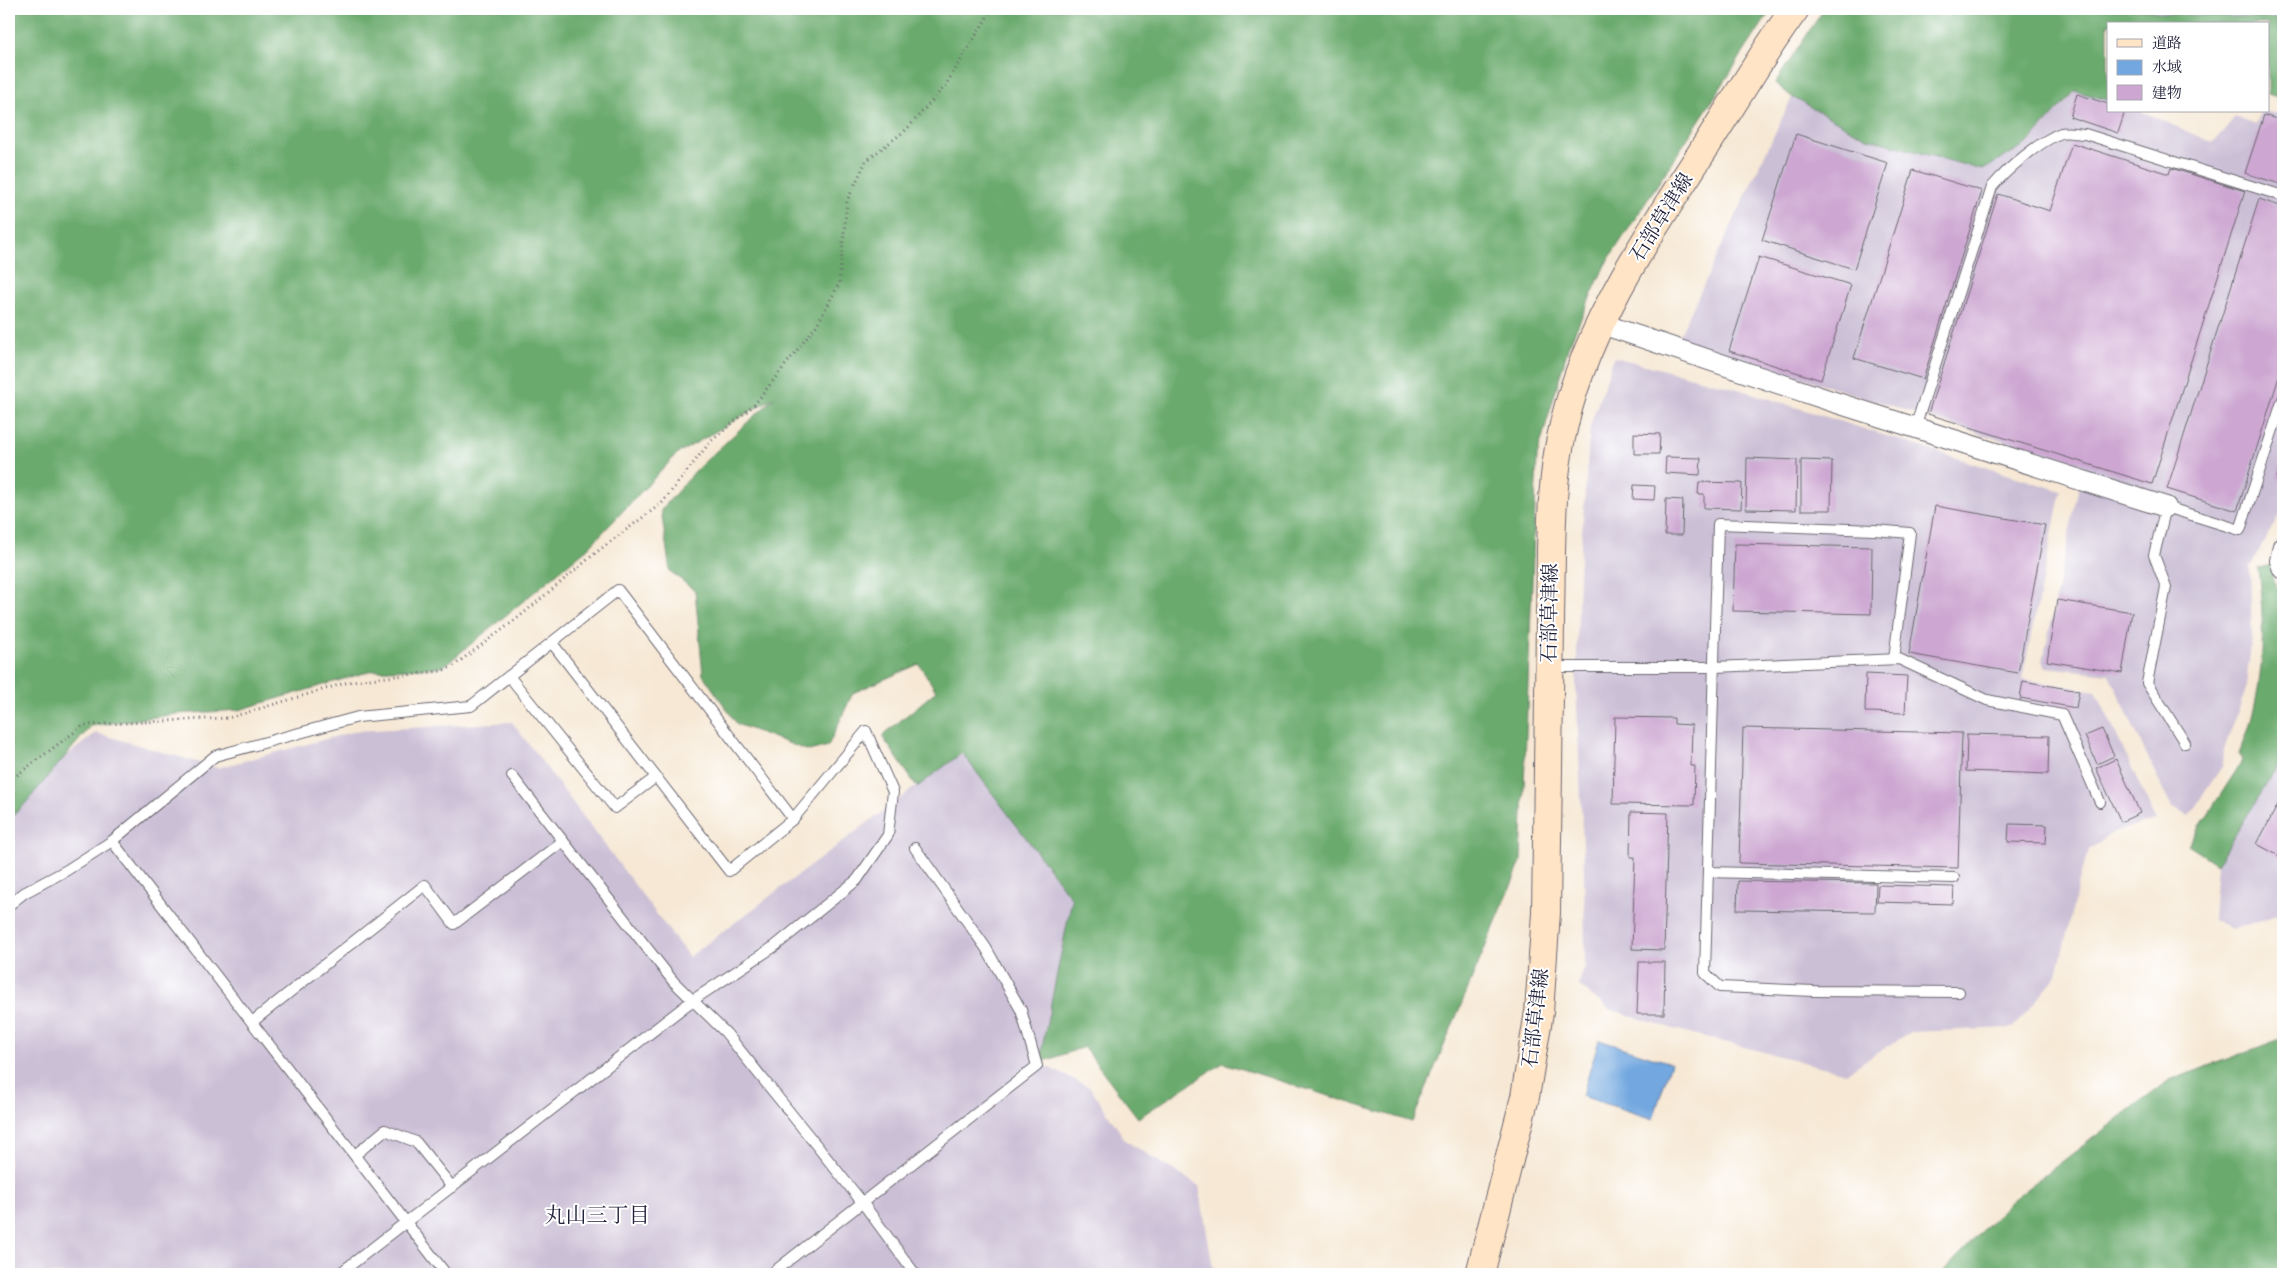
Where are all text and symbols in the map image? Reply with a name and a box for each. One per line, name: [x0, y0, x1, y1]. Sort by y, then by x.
legend: [2107, 22, 2270, 112]
text: 道路: [2152, 34, 2182, 55]
text: 水域: [2152, 58, 2182, 79]
text: 建物: [2152, 84, 2182, 105]
street label: 石部草津線: [1624, 168, 1701, 268]
street label: 石部草津線: [1536, 563, 1566, 663]
street label: 石部草津線: [1517, 967, 1557, 1070]
district label: 丸山三丁目: [545, 1202, 650, 1231]

